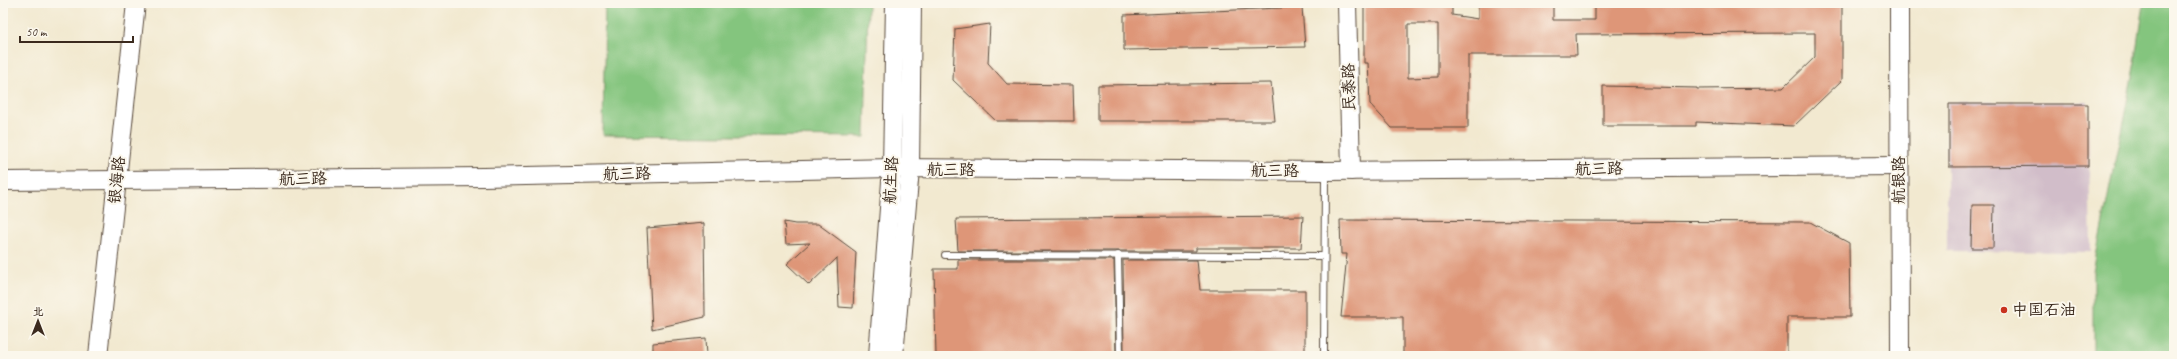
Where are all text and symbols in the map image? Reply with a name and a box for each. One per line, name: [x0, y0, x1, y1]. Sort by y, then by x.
scale bar: [20, 18, 133, 44]
text: 50 m: [26, 24, 48, 40]
street label: 民泰路: [1339, 63, 1359, 111]
street label: 银海路: [105, 155, 129, 205]
street label: 航生路: [880, 156, 902, 204]
street label: 航银路: [1889, 156, 1909, 204]
street label: 航三路: [1575, 159, 1623, 179]
street label: 航三路: [927, 160, 975, 180]
street label: 航三路: [1251, 161, 1299, 181]
street label: 航三路: [603, 164, 651, 184]
street label: 航三路: [279, 169, 327, 189]
place label: 中国石油: [2012, 300, 2076, 320]
north arrow: [18, 301, 58, 341]
text: 北: [33, 304, 44, 318]
marker: 中国石油: [1999, 305, 2009, 315]

